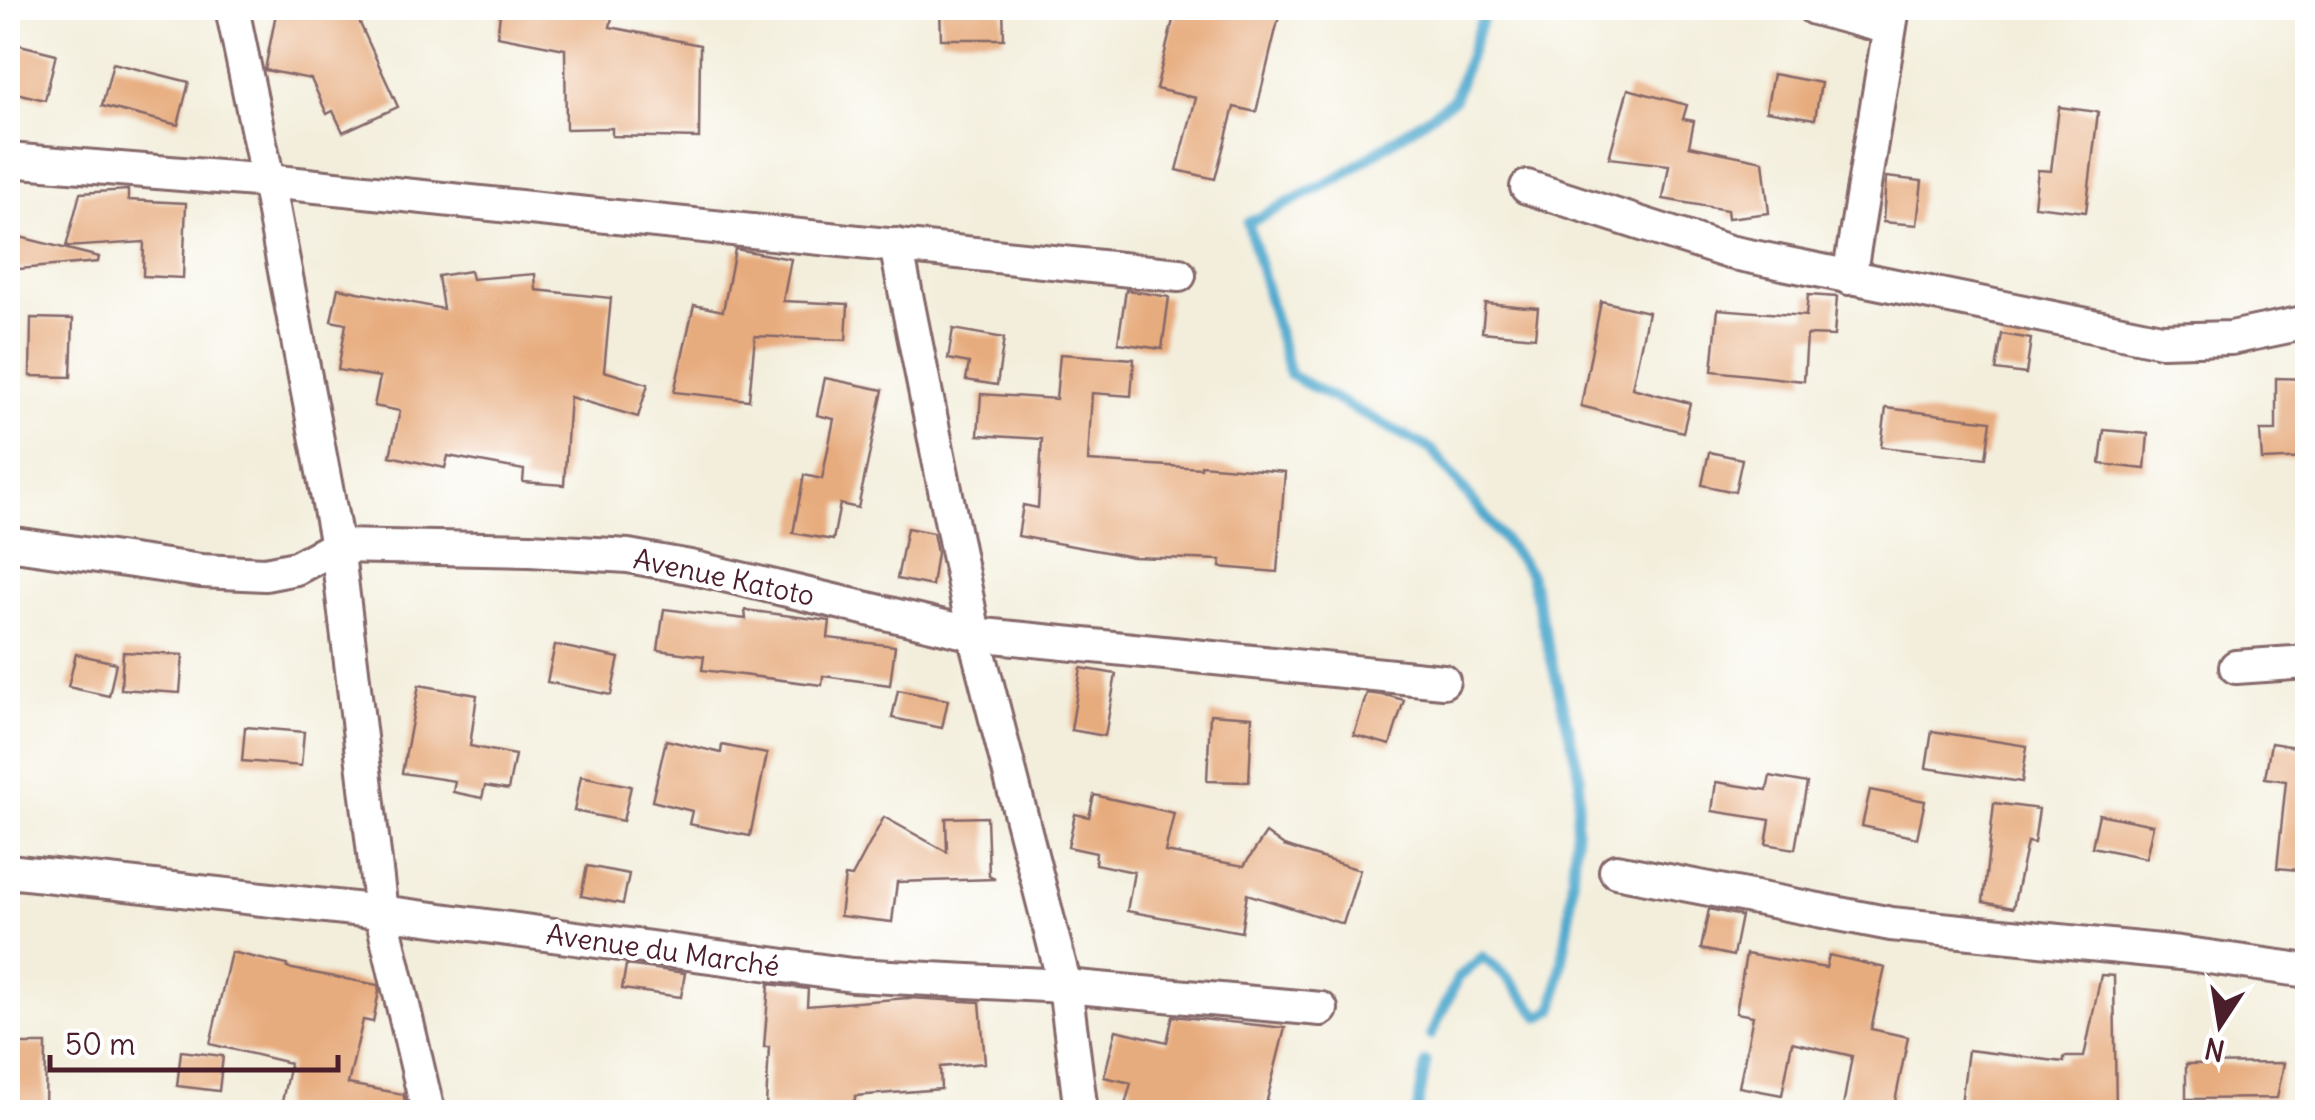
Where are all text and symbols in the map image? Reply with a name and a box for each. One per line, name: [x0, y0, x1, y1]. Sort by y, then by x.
street label: Avenue Katoto: [630, 540, 818, 614]
street label: Avenue du Marché: [544, 916, 782, 984]
north arrow: [2170, 975, 2270, 1075]
scale bar: [50, 1010, 338, 1072]
text: 50 m: [65, 1025, 135, 1063]
text: N: [2202, 1030, 2228, 1069]

